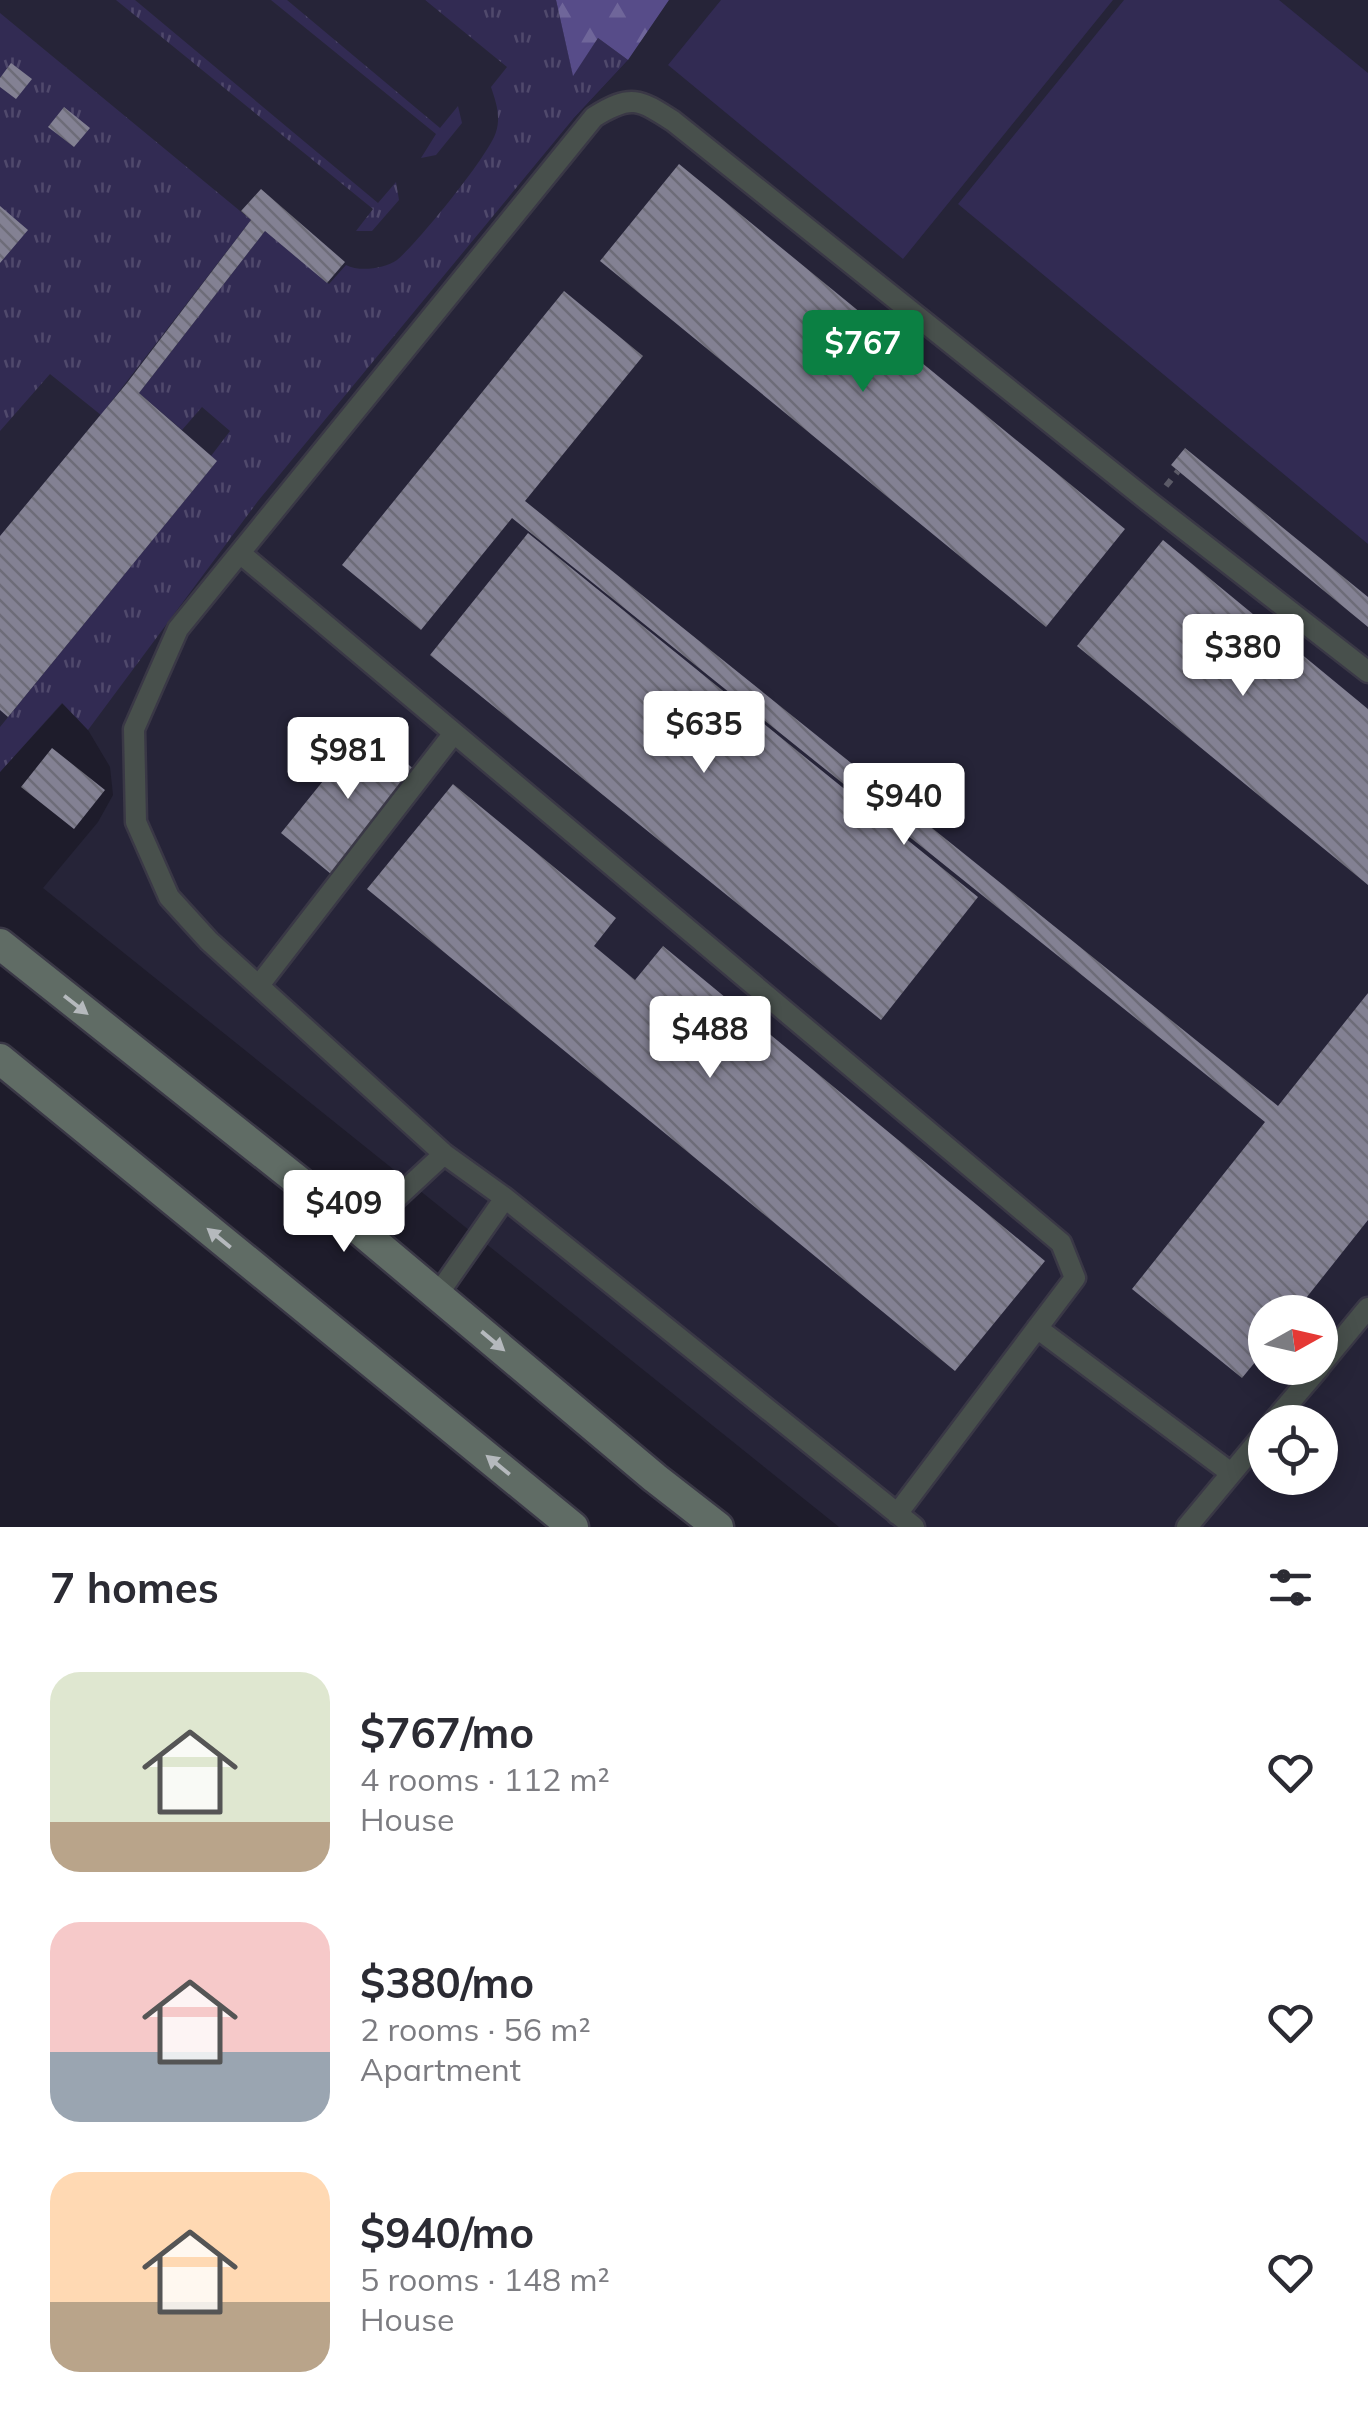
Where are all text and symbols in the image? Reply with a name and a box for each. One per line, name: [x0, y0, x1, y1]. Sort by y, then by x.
pin: $767: [804, 310, 922, 395]
text: $767: [825, 322, 901, 362]
pin: $380: [1184, 614, 1302, 699]
text: $380: [1205, 626, 1281, 666]
pin: $635: [645, 691, 763, 776]
text: $635: [666, 703, 742, 743]
pin: $981: [289, 717, 407, 802]
text: $981: [310, 729, 386, 769]
pin: $940: [845, 763, 963, 848]
text: $940: [866, 775, 942, 815]
one-way arrow: [64, 994, 89, 1015]
pin: $488: [651, 996, 769, 1081]
text: $488: [672, 1008, 748, 1048]
pin: $409: [285, 1170, 403, 1255]
text: $409: [306, 1182, 382, 1222]
one-way arrow: [206, 1228, 232, 1249]
north arrow: [1248, 1295, 1338, 1385]
map controls: [1248, 1295, 1338, 1495]
one-way arrow: [480, 1329, 505, 1351]
button: locate: [1248, 1405, 1338, 1495]
one-way arrow: [485, 1455, 510, 1476]
icon: filters: [1263, 1560, 1318, 1615]
text: 7 homes: [50, 1561, 219, 1614]
text: $767/mo: [360, 1706, 534, 1759]
icon: home: [130, 1712, 250, 1832]
icon: heart: [1263, 1745, 1318, 1800]
text: 4 rooms · 112 m²: [360, 1759, 610, 1799]
text: House: [360, 1799, 455, 1839]
text: $380/mo: [360, 1956, 534, 2009]
icon: home: [130, 1962, 250, 2082]
icon: heart: [1263, 1995, 1318, 2050]
text: 2 rooms · 56 m²: [360, 2009, 591, 2049]
text: Apartment: [360, 2049, 521, 2089]
text: $940/mo: [360, 2206, 534, 2259]
icon: home: [130, 2212, 250, 2332]
icon: heart: [1263, 2245, 1318, 2300]
text: 5 rooms · 148 m²: [360, 2259, 610, 2299]
text: House: [360, 2299, 455, 2339]

